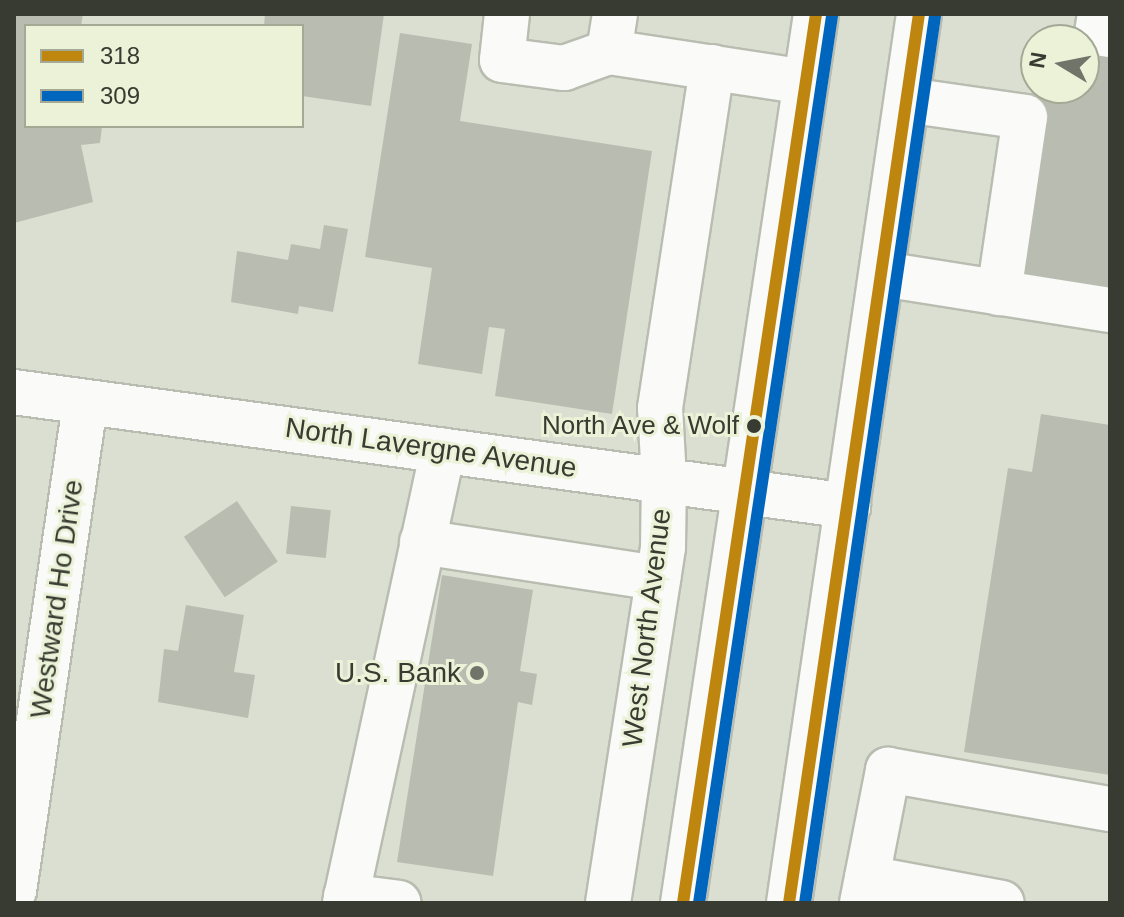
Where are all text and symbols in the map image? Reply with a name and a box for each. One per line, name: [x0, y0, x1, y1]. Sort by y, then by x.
legend: [24, 24, 304, 128]
north arrow: [1020, 24, 1100, 104]
text: 318: [100, 42, 140, 69]
text: N: [1024, 50, 1052, 70]
text: 309: [100, 82, 140, 109]
place label: North Ave & Wolf: [541, 410, 739, 442]
street label: North Lavergne Avenue: [282, 411, 580, 485]
marker: North Ave & Wolf: [746, 418, 762, 434]
street label: Westward Ho Drive: [24, 478, 90, 720]
street label: West North Avenue: [616, 506, 678, 750]
place label: U.S. Bank: [335, 656, 461, 690]
marker: U.S. Bank: [468, 664, 486, 682]

